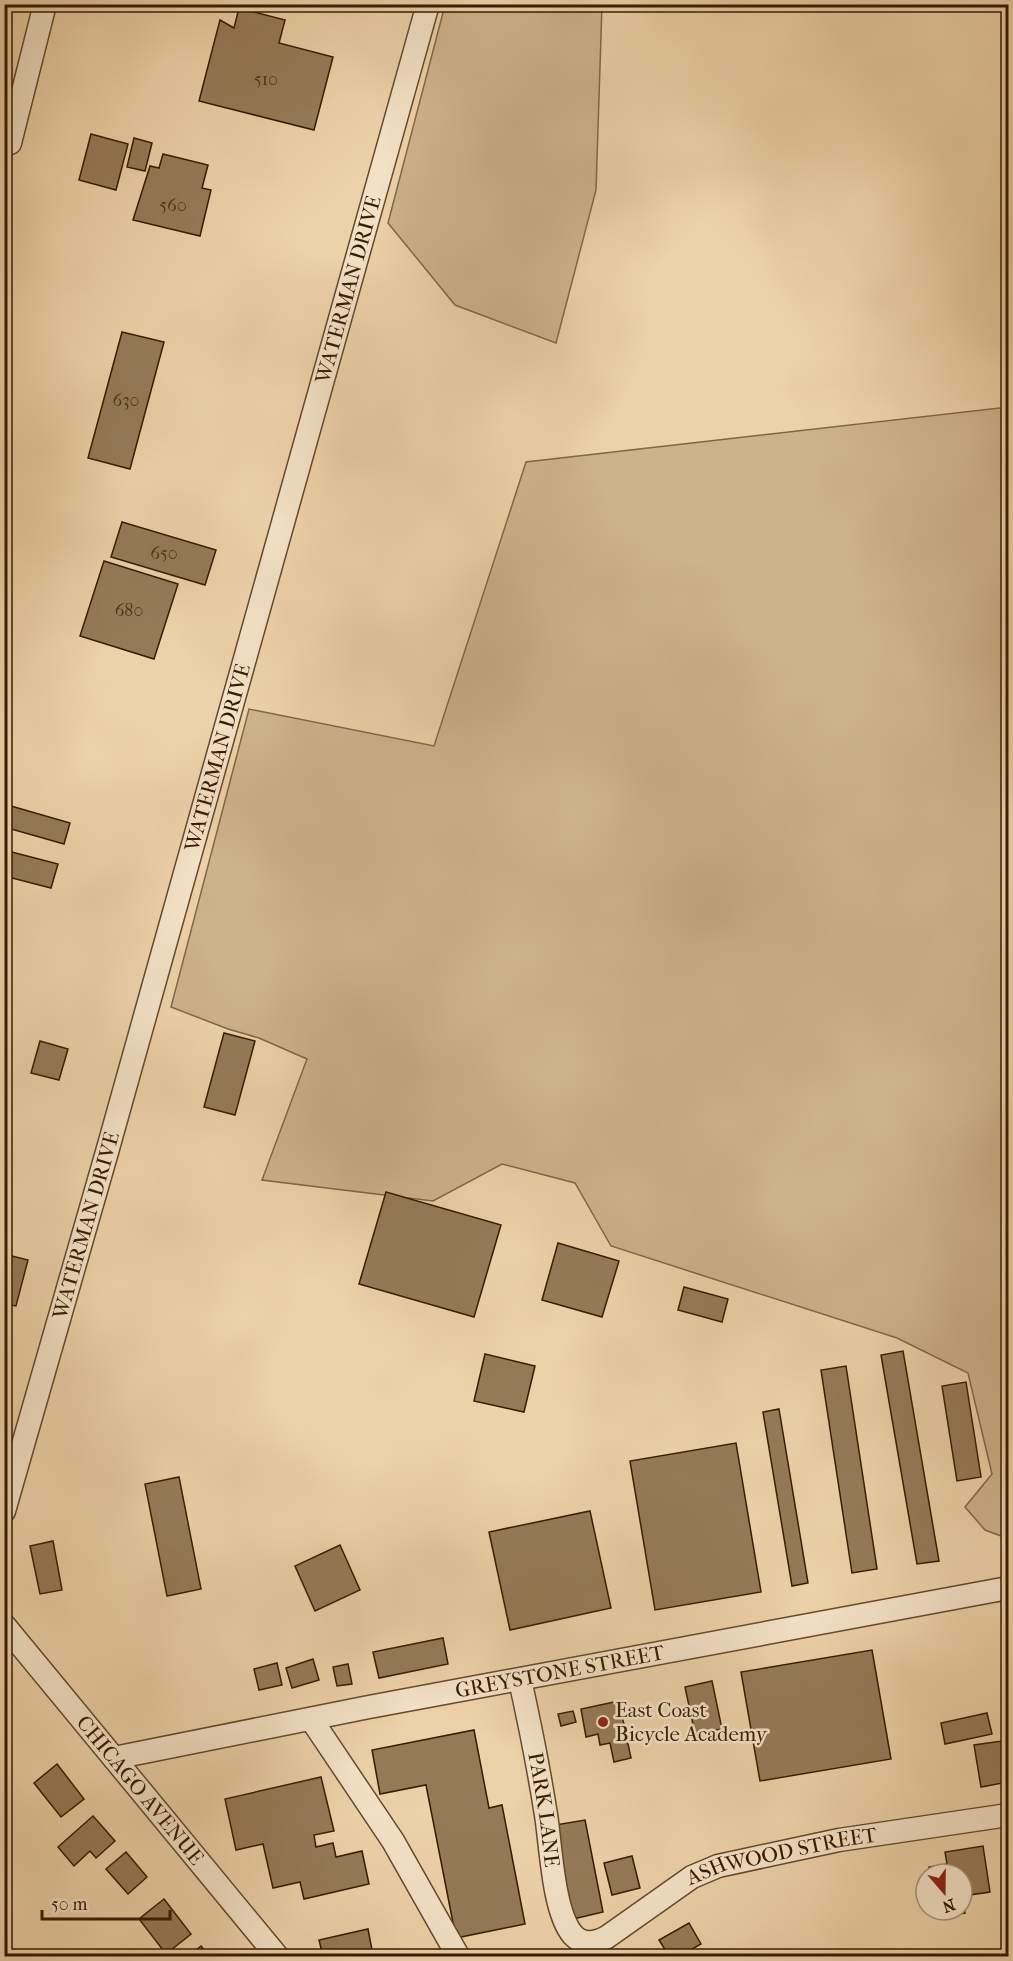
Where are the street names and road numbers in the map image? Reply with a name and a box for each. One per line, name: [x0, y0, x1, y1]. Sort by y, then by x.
street label: WATERMAN DRIVE: [310, 193, 386, 387]
street label: WATERMAN DRIVE: [179, 661, 255, 855]
street label: WATERMAN DRIVE: [47, 1129, 124, 1323]
street label: GREYSTONE STREET: [453, 1640, 667, 1703]
street label: CHICAGO AVENUE: [72, 1711, 209, 1870]
street label: PARK LANE: [523, 1750, 564, 1869]
street label: ASHWOOD STREET: [682, 1822, 879, 1890]

